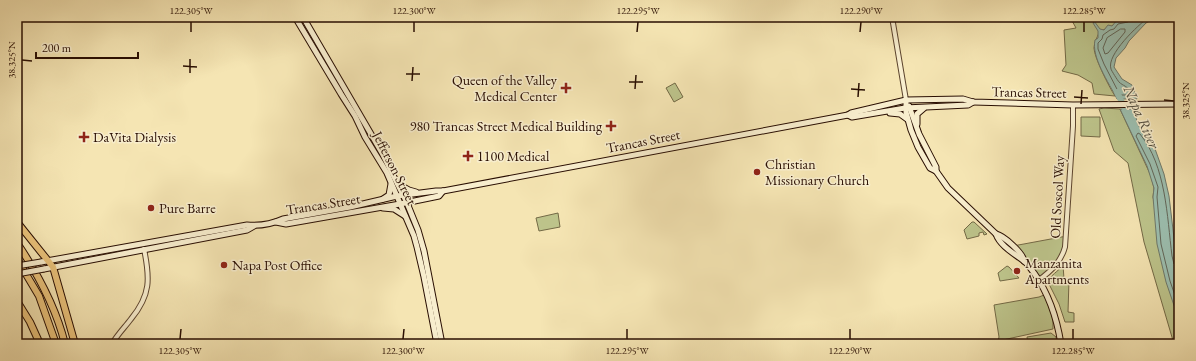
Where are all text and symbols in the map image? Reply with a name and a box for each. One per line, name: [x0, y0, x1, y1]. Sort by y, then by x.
text: 122.305°W: [169, 4, 213, 17]
text: 122.300°W: [392, 4, 436, 17]
text: 122.295°W: [616, 4, 660, 17]
text: 122.290°W: [839, 4, 883, 17]
text: 122.285°W: [1062, 4, 1106, 17]
scale bar: [36, 34, 138, 60]
text: 200 m: [42, 40, 72, 56]
text: 38.325°N: [5, 41, 18, 79]
place label: Queen of the Valley Medical Center: [452, 71, 558, 105]
water label: Napa River: [1119, 81, 1165, 153]
marker: Queen of the Valley Medical Center: [560, 82, 572, 94]
street label: Trancas Street: [991, 82, 1067, 102]
text: 38.325°N: [1179, 82, 1192, 120]
place label: 980 Trancas Street Medical Building: [410, 117, 603, 135]
marker: 980 Trancas Street Medical Building: [605, 120, 617, 132]
street label: Trancas Street: [605, 125, 682, 157]
street label: Jefferson Street: [368, 127, 422, 208]
place label: DaVita Dialysis: [93, 128, 176, 146]
marker: DaVita Dialysis: [78, 131, 90, 143]
place label: 1100 Medical: [477, 147, 550, 165]
marker: 1100 Medical: [462, 150, 474, 162]
street label: Old Soscol Way: [1046, 154, 1068, 239]
place label: Christian Missionary Church: [765, 155, 869, 189]
marker: Christian Missionary Church: [752, 167, 762, 177]
street label: Trancas Street: [285, 189, 362, 219]
place label: Pure Barre: [159, 199, 216, 217]
marker: Pure Barre: [146, 203, 156, 213]
place label: Manzanita Apartments: [1024, 254, 1089, 288]
place label: Napa Post Office: [232, 256, 323, 274]
marker: Napa Post Office: [219, 260, 229, 270]
marker: Manzanita Apartments: [1012, 266, 1022, 276]
text: 122.305°W: [158, 344, 202, 357]
text: 122.300°W: [381, 344, 425, 357]
text: 122.295°W: [605, 344, 649, 357]
text: 122.290°W: [828, 344, 872, 357]
text: 122.285°W: [1051, 344, 1095, 357]

